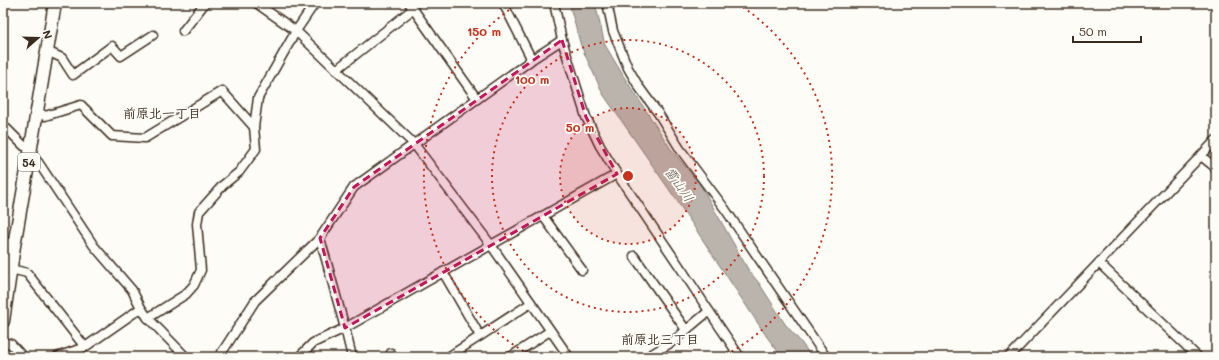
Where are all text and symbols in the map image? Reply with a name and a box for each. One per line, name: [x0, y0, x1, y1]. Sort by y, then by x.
north arrow: [18, 18, 58, 58]
scale bar: [1073, 18, 1141, 44]
text: 150 m: [467, 23, 501, 39]
text: 50 m: [1079, 23, 1107, 39]
text: N: [39, 28, 56, 41]
text: 100 m: [515, 71, 549, 87]
district label: 前原北一丁目: [123, 104, 201, 121]
text: 50 m: [566, 119, 594, 135]
road number: 54: [18, 153, 40, 171]
water label: 雷山川: [662, 163, 698, 205]
centre of rings: [621, 169, 635, 183]
district label: 前原北三丁目: [621, 330, 699, 347]

